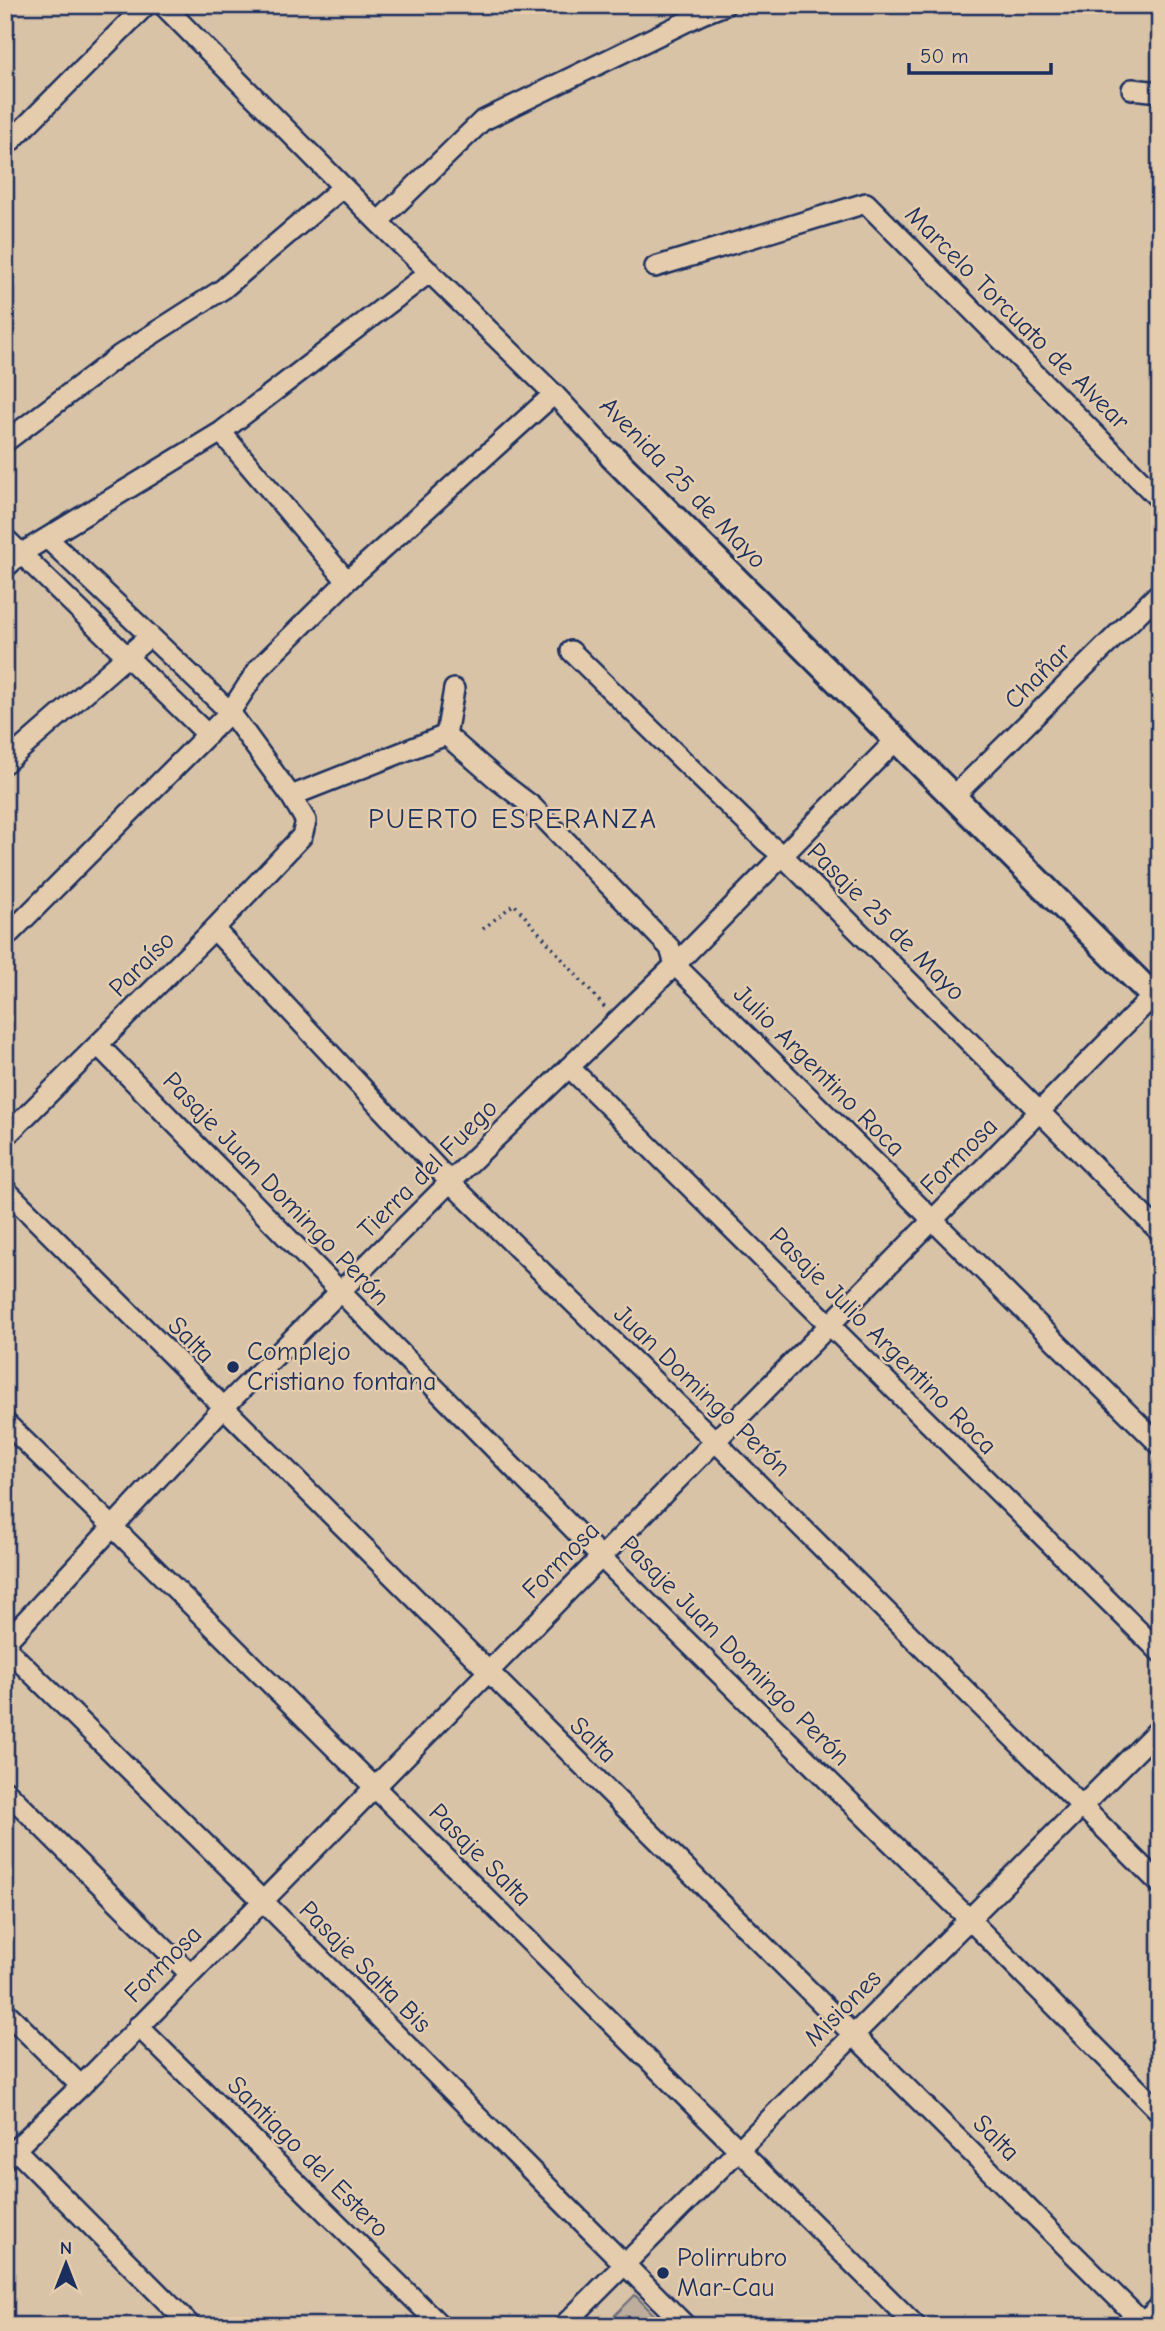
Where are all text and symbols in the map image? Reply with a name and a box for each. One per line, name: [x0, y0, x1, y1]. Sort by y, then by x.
scale bar: [909, 32, 1051, 76]
text: 50 m: [920, 44, 969, 68]
street label: Marcelo Torcuato de Alvear: [899, 200, 1136, 437]
street label: Avenida 25 de Mayo: [593, 391, 773, 575]
street label: Chañar: [999, 636, 1078, 715]
district label: PUERTO ESPERANZA: [368, 803, 658, 835]
street label: Pasaje 25 de Mayo: [801, 837, 971, 1007]
street label: Paraíso: [103, 925, 181, 1003]
street label: Julio Argentino Roca: [727, 979, 911, 1163]
street label: Pasaje Juan Domingo Perón: [157, 1066, 395, 1312]
street label: Tierra del Fuego: [352, 1093, 504, 1245]
street label: Formosa: [914, 1111, 1004, 1201]
street label: Pasaje Julio Argentino Roca: [763, 1221, 1003, 1461]
street label: Juan Domingo Perón: [607, 1299, 797, 1483]
street label: Salta: [161, 1310, 221, 1370]
place label: Complejo Cristiano fontana: [247, 1337, 436, 1397]
marker: Complejo Cristiano fontana: [225, 1359, 241, 1375]
street label: Formosa: [516, 1515, 606, 1605]
street label: Pasaje Juan Domingo Perón: [614, 1530, 856, 1772]
street label: Salta: [563, 1711, 623, 1769]
street label: Pasaje Salta: [423, 1798, 537, 1912]
street label: Pasaje Salta Bis: [293, 1895, 437, 2039]
street label: Formosa: [118, 1919, 208, 2009]
street label: Misiones: [798, 1963, 888, 2053]
street label: Santiago del Estero: [221, 2070, 395, 2244]
street label: Salta: [966, 2108, 1026, 2168]
north arrow: [32, 2230, 102, 2300]
text: N: [60, 2237, 72, 2259]
place label: Polirrubro Mar-Cau: [677, 2243, 787, 2303]
marker: Polirrubro Mar-Cau: [655, 2265, 671, 2281]

